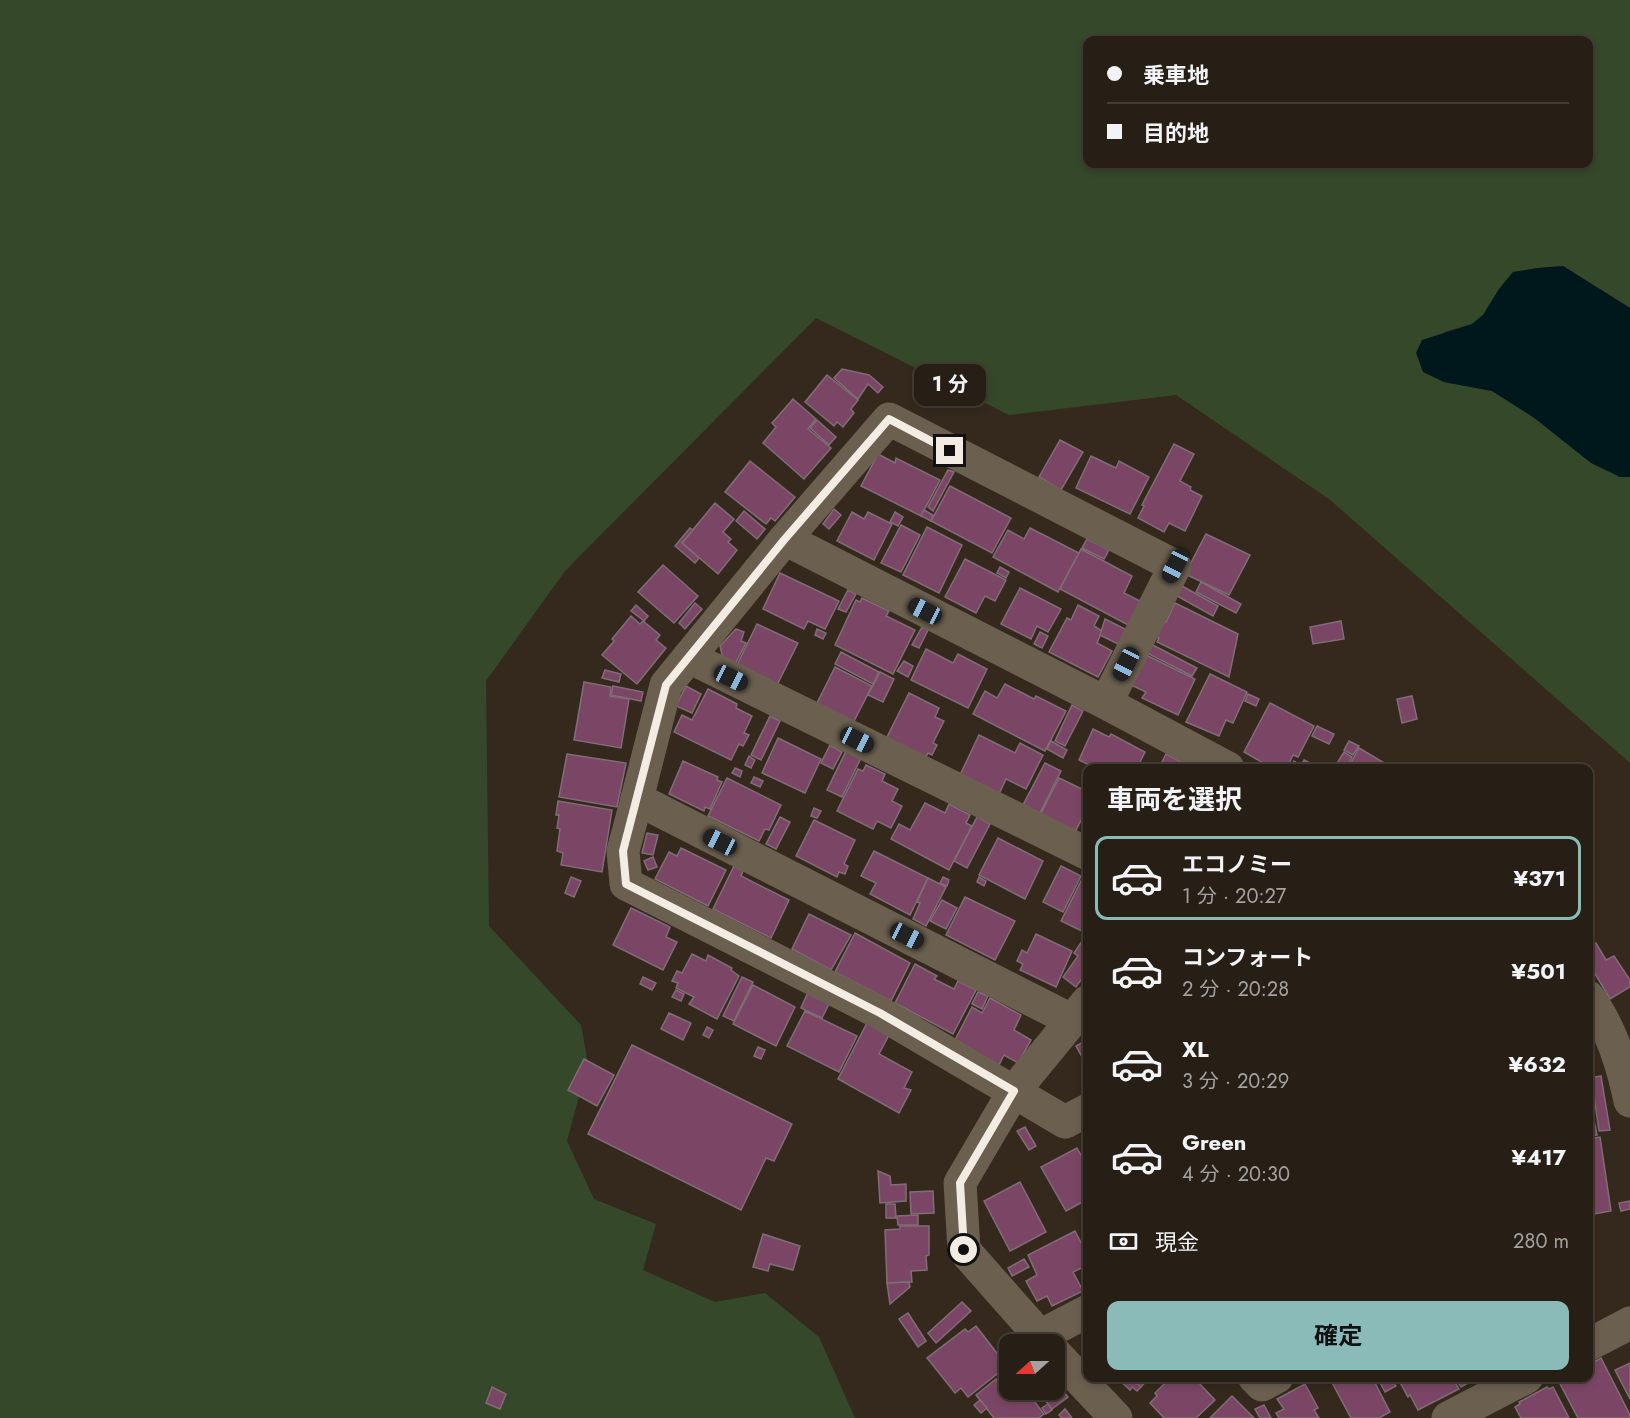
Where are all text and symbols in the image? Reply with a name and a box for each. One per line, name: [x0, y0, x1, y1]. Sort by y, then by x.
text: 乗車地: [1143, 59, 1209, 91]
text: 目的地: [1143, 117, 1209, 149]
callout: 1 分: [914, 364, 986, 406]
text: 1 分: [932, 370, 968, 399]
route end: [936, 437, 963, 464]
car: [1159, 546, 1191, 586]
car: [905, 595, 945, 627]
car: [1110, 644, 1142, 684]
car: [711, 662, 751, 694]
car: [837, 724, 877, 756]
text: 車両を選択: [1107, 780, 1242, 819]
car: [700, 826, 740, 858]
text: エコノミー: [1182, 848, 1292, 880]
icon: car: [1110, 851, 1164, 905]
text: ¥371: [1513, 862, 1566, 894]
text: 1 分 · 20:27: [1182, 882, 1286, 911]
car: [887, 920, 927, 952]
text: コンフォート: [1182, 941, 1313, 973]
icon: car: [1110, 944, 1164, 998]
text: ¥501: [1511, 955, 1566, 987]
text: 2 分 · 20:28: [1182, 975, 1289, 1004]
text: XL: [1182, 1033, 1209, 1065]
icon: car: [1110, 1037, 1164, 1091]
text: ¥632: [1508, 1048, 1566, 1080]
text: 3 分 · 20:29: [1182, 1067, 1289, 1096]
text: Green: [1182, 1126, 1246, 1158]
icon: car: [1110, 1130, 1164, 1184]
text: ¥417: [1511, 1141, 1566, 1173]
text: 4 分 · 20:30: [1182, 1160, 1290, 1189]
icon: cash: [1107, 1225, 1140, 1258]
text: 現金: [1155, 1226, 1199, 1258]
text: 280 m: [1513, 1227, 1569, 1256]
route start: [950, 1236, 977, 1263]
button: 確定: [1107, 1301, 1569, 1370]
north arrow: [999, 1334, 1065, 1400]
map controls: [999, 1334, 1065, 1400]

